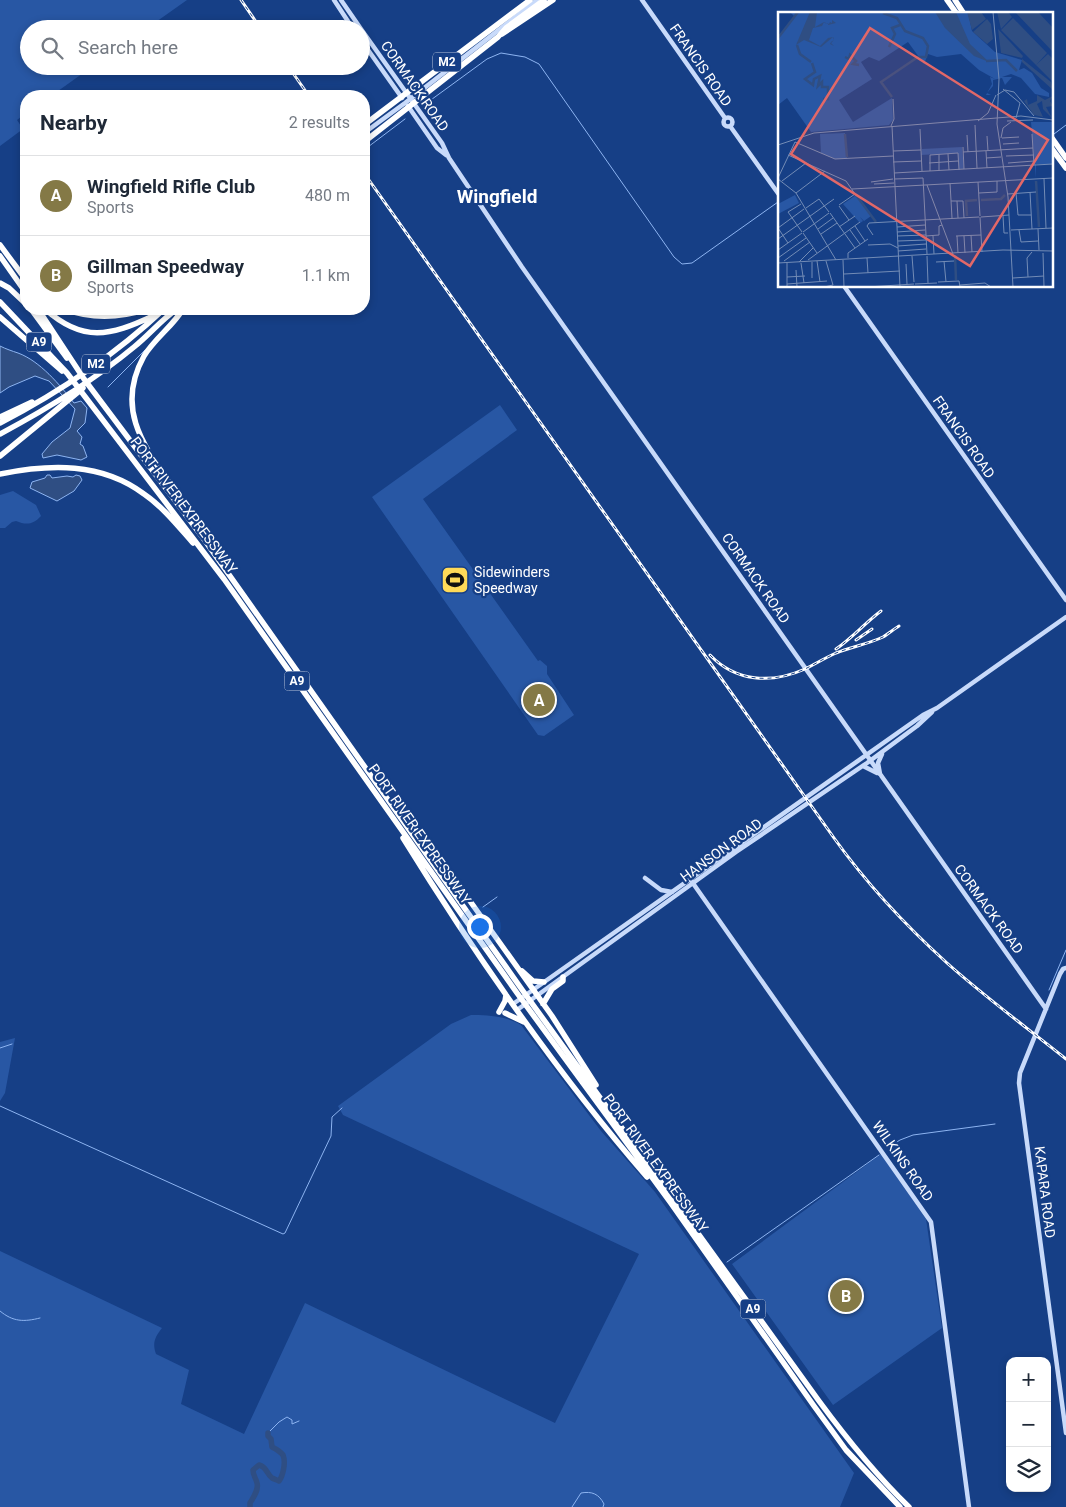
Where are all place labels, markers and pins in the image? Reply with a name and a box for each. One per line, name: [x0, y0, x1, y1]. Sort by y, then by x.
place label: Sidewinders Speedway: [474, 564, 550, 596]
sports icon: Sidewinders Speedway: [440, 565, 470, 595]
pin: A: [523, 681, 555, 719]
pin: B: [830, 1277, 862, 1315]

